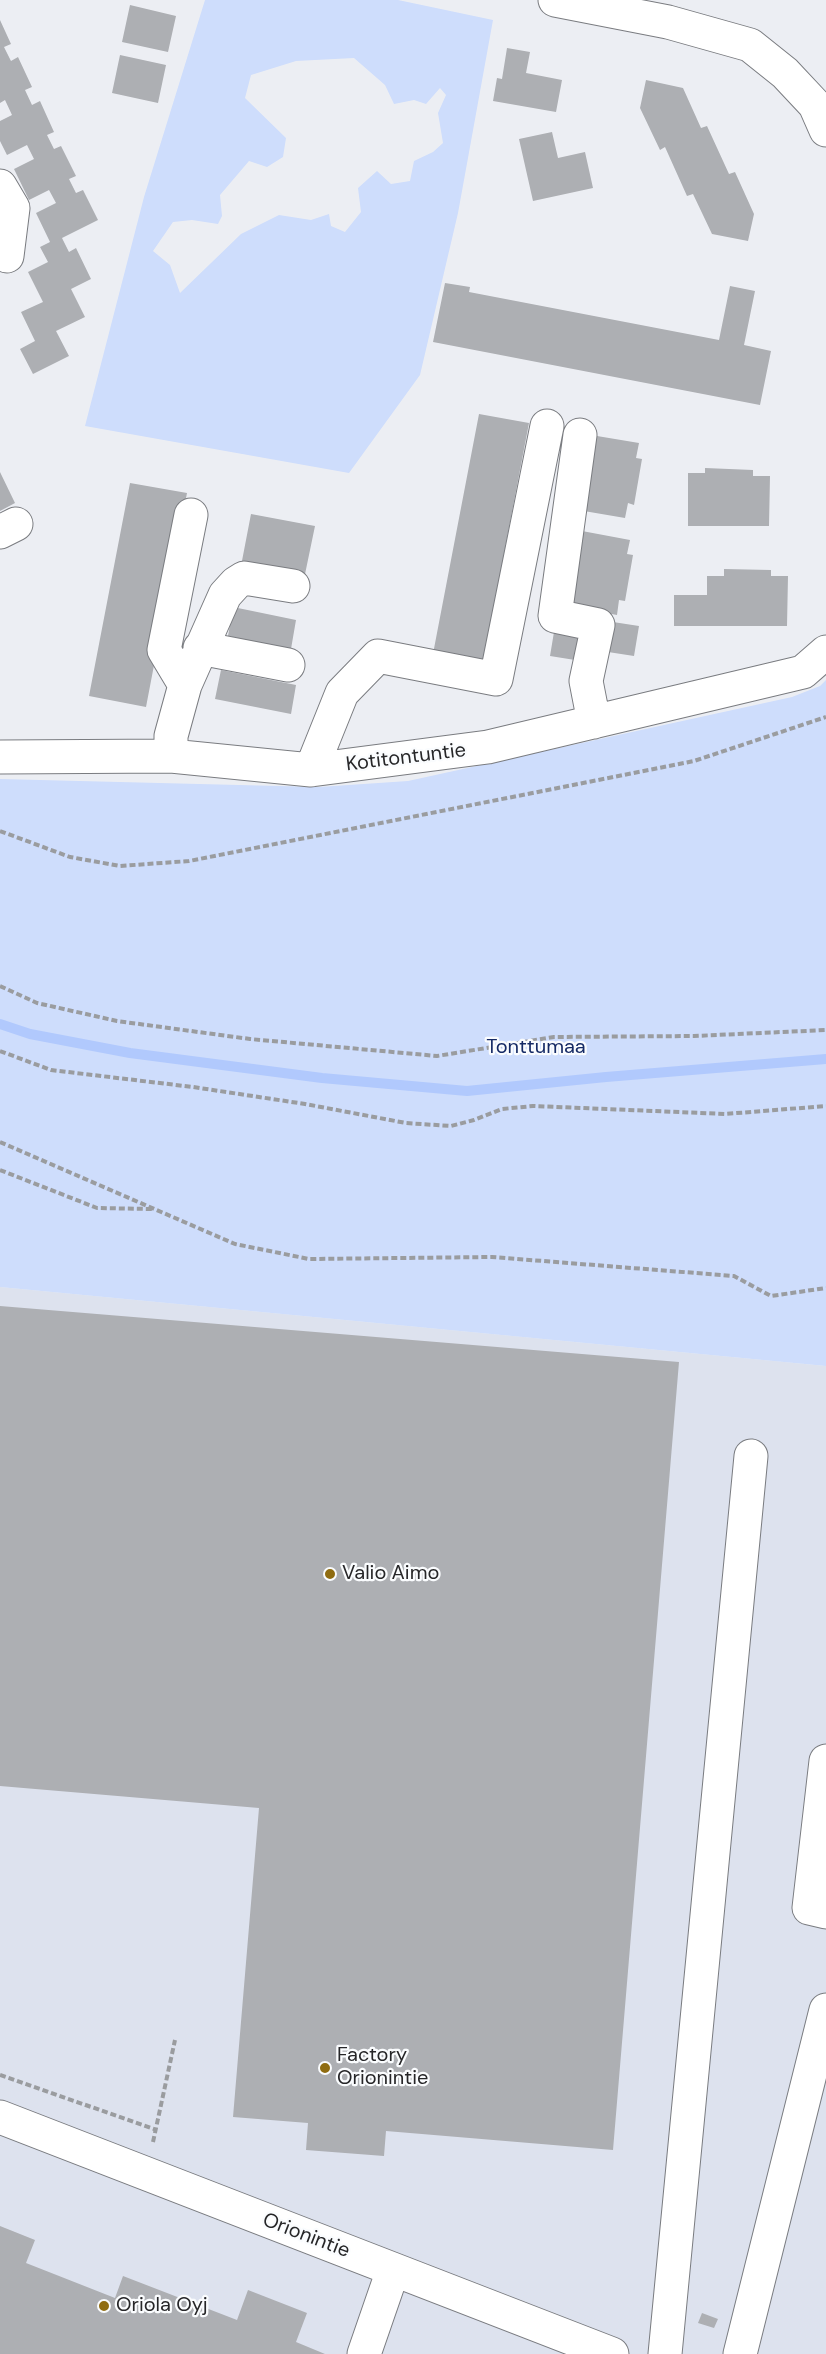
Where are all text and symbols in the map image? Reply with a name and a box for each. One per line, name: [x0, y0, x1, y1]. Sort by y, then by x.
street label: Kotitontuntie: [345, 739, 467, 777]
park label: Tonttumaa: [486, 1036, 586, 1060]
place label: Valio Aimo: [342, 1562, 439, 1586]
marker: Valio Aimo: [323, 1567, 337, 1581]
place label: Factory Orionintie: [337, 2044, 428, 2091]
marker: Factory Orionintie: [318, 2061, 332, 2075]
street label: Orionintie: [259, 2208, 353, 2264]
place label: Oriola Oyj: [116, 2294, 208, 2318]
marker: Oriola Oyj: [97, 2299, 111, 2313]

